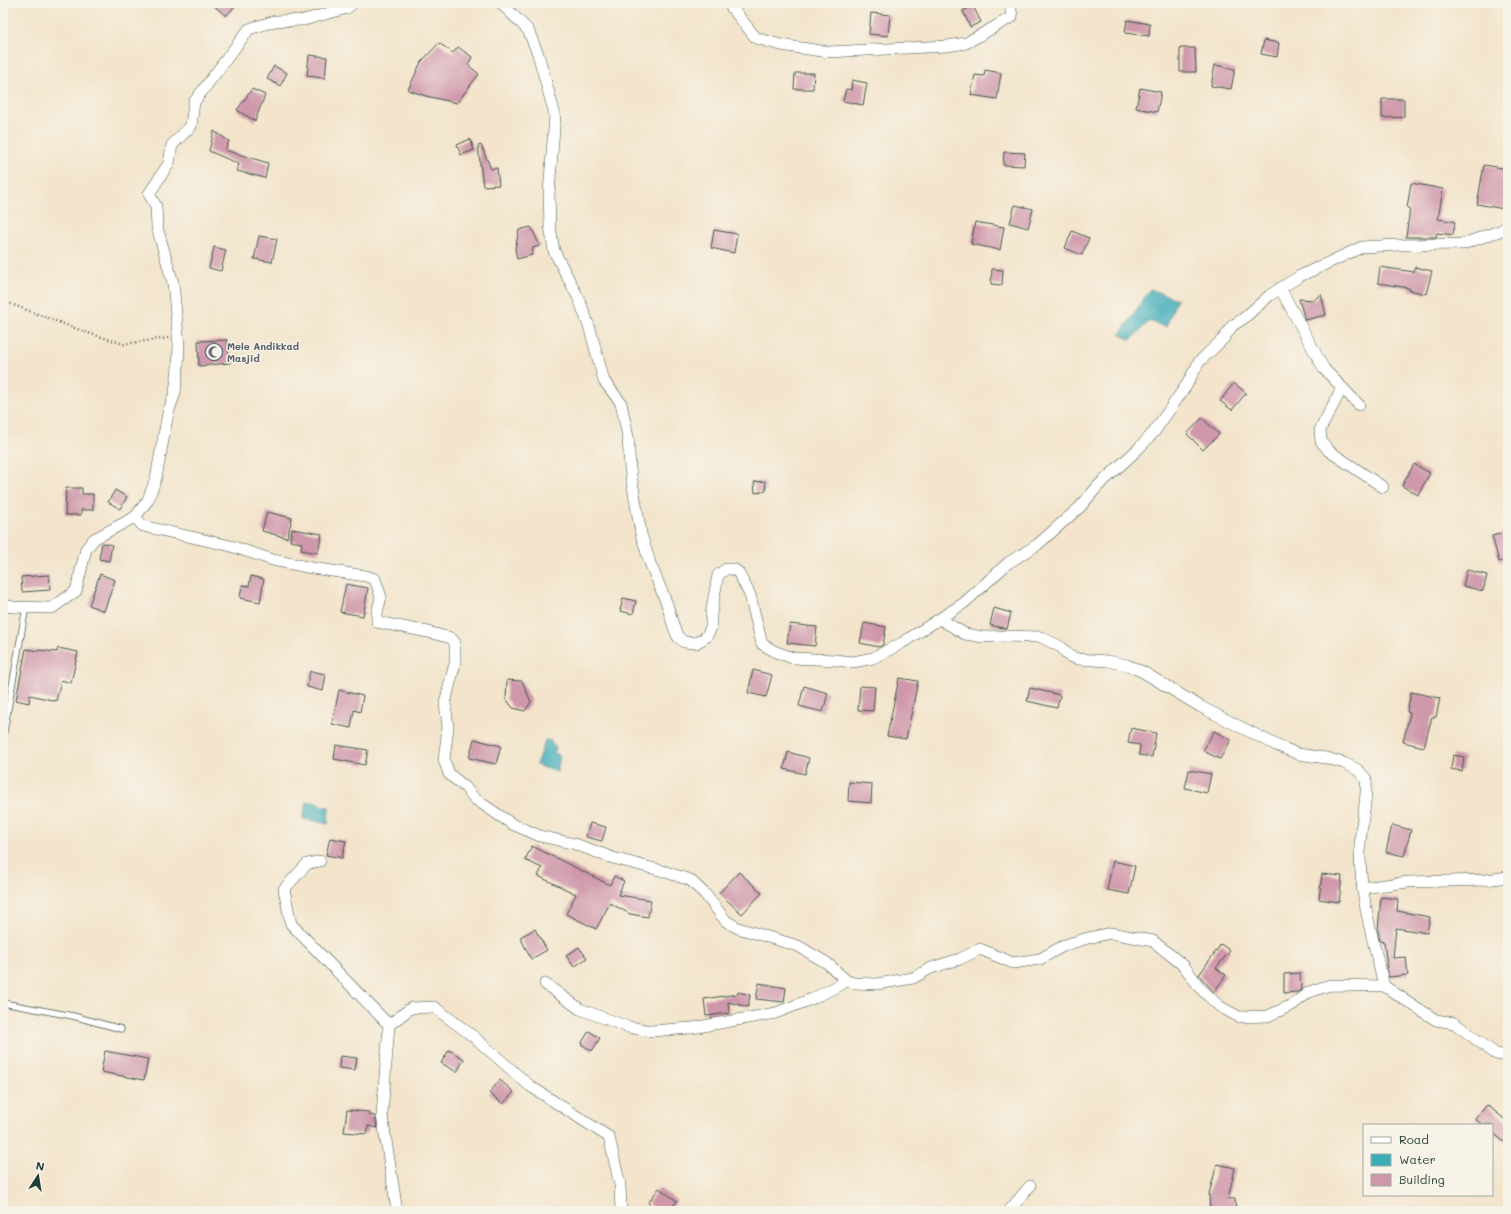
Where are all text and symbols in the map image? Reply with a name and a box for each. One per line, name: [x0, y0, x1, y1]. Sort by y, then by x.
place label: Mele Andikkad Masjid: [227, 339, 300, 365]
mosque icon: Mele Andikkad Masjid: [204, 342, 224, 362]
legend: [1363, 1124, 1493, 1196]
text: Road: [1399, 1131, 1429, 1147]
text: Water: [1399, 1151, 1436, 1167]
north arrow: [18, 1156, 58, 1196]
text: N: [35, 1158, 46, 1174]
text: Building: [1399, 1171, 1445, 1187]

